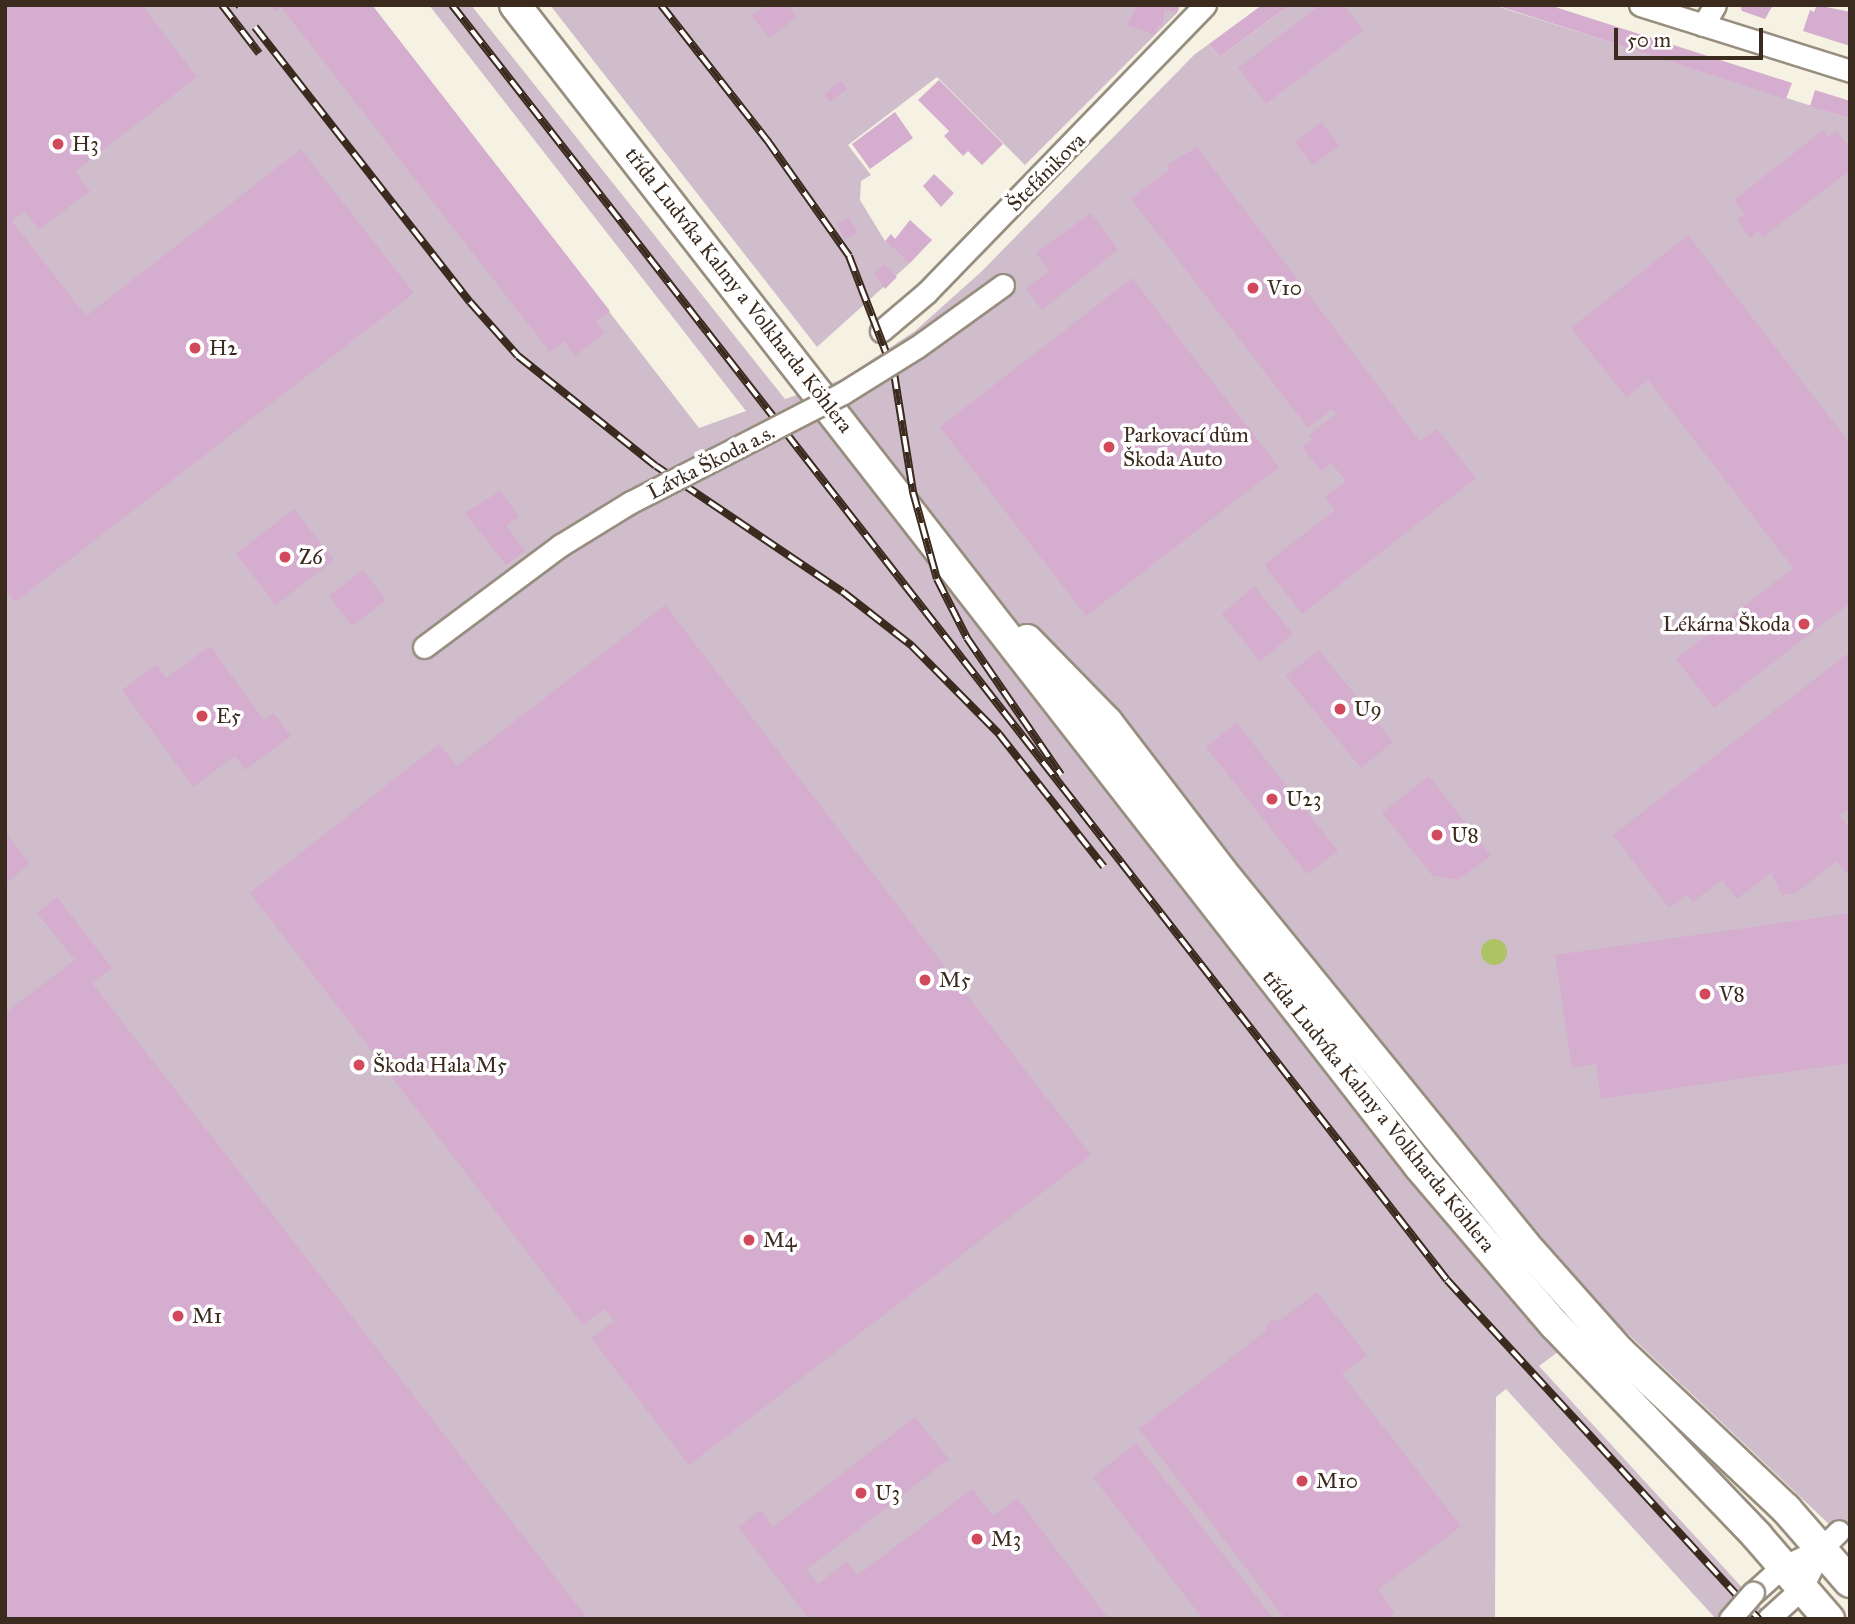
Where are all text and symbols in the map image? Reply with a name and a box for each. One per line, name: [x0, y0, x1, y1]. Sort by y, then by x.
scale bar: [1617, 14, 1766, 58]
text: 50 m: [1627, 27, 1671, 53]
street label: Štefánikova: [1002, 128, 1090, 216]
place label: H3: [72, 131, 99, 157]
marker: H3: [50, 136, 66, 152]
street label: třída Ludvíka Kalmy a Volkharda Köhlera: [620, 142, 858, 438]
place label: V10: [1267, 275, 1302, 301]
marker: V10: [1245, 280, 1261, 296]
place label: H2: [209, 335, 238, 361]
marker: H2: [187, 340, 203, 356]
street label: Lávka Škoda a.s.: [643, 419, 779, 505]
place label: Parkovací dům Škoda Auto: [1123, 422, 1249, 472]
marker: Parkovací dům Škoda Auto: [1101, 439, 1117, 455]
place label: Z6: [299, 544, 323, 570]
marker: Z6: [277, 549, 293, 565]
place label: Lékárna Škoda: [1663, 611, 1790, 637]
marker: Lékárna Škoda: [1796, 616, 1812, 632]
place label: U9: [1354, 696, 1382, 722]
marker: U9: [1332, 701, 1348, 717]
place label: E5: [216, 703, 241, 729]
marker: E5: [194, 708, 210, 724]
place label: U23: [1286, 786, 1321, 812]
marker: U23: [1264, 791, 1280, 807]
place label: U8: [1451, 822, 1479, 848]
marker: U8: [1429, 827, 1445, 843]
street label: třída Ludvíka Kalmy a Volkharda Köhlera: [1257, 965, 1501, 1257]
place label: M5: [939, 967, 970, 993]
marker: M5: [917, 972, 933, 988]
place label: V8: [1719, 981, 1745, 1007]
marker: V8: [1697, 986, 1713, 1002]
place label: Škoda Hala M5: [373, 1052, 507, 1078]
marker: Škoda Hala M5: [351, 1057, 367, 1073]
place label: M4: [763, 1227, 796, 1253]
marker: M4: [741, 1232, 757, 1248]
place label: M1: [192, 1303, 222, 1329]
marker: M1: [170, 1308, 186, 1324]
place label: M10: [1316, 1468, 1358, 1494]
marker: M10: [1294, 1473, 1310, 1489]
place label: U3: [875, 1480, 900, 1506]
marker: U3: [853, 1485, 869, 1501]
place label: M3: [991, 1526, 1021, 1552]
marker: M3: [969, 1531, 985, 1547]

